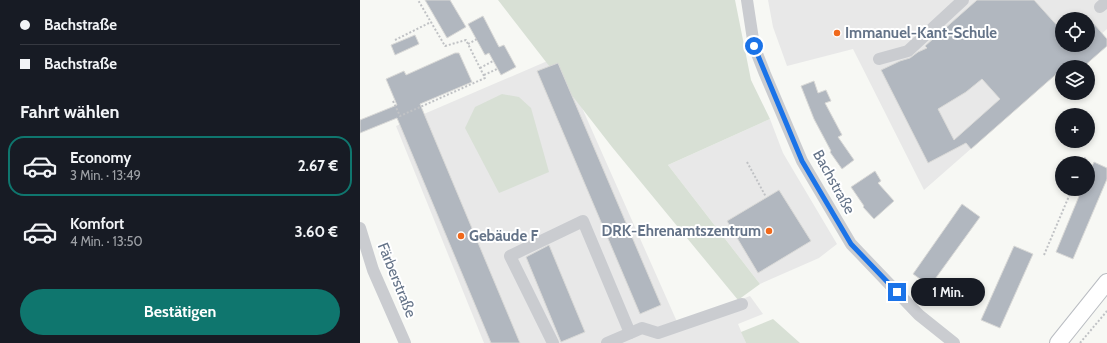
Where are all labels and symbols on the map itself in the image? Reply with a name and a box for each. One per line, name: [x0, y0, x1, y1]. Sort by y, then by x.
place label: Immanuel-Kant-Schule: [845, 24, 997, 42]
marker: Immanuel-Kant-Schule: [832, 28, 842, 38]
route start: [745, 37, 763, 55]
street label: Bachstraße: [809, 147, 859, 217]
place label: DRK-Ehrenamtszentrum: [601, 222, 761, 240]
marker: DRK-Ehrenamtszentrum: [764, 226, 774, 236]
place label: Gebäude F: [469, 227, 539, 245]
marker: Gebäude F: [456, 231, 466, 241]
street label: Färberstraße: [374, 240, 420, 320]
callout: 1 Min.: [911, 278, 985, 306]
route end: [888, 283, 906, 301]

